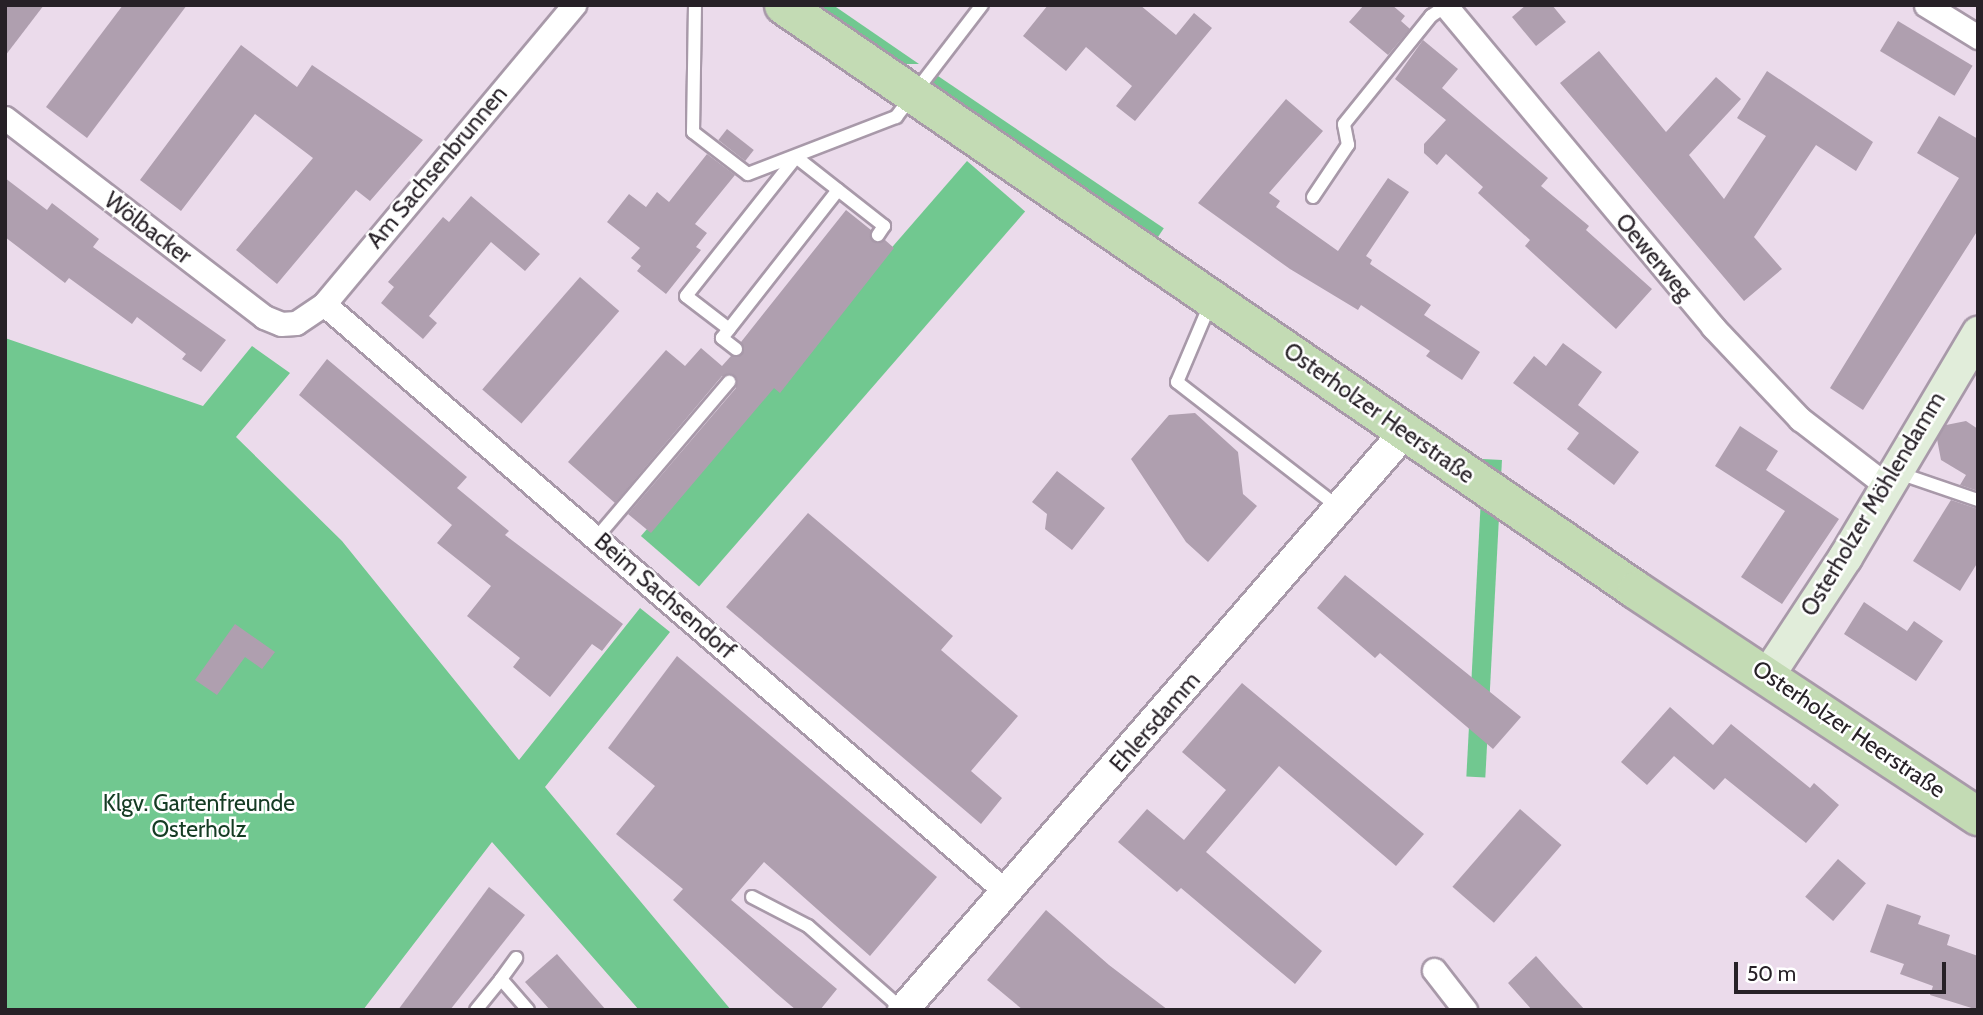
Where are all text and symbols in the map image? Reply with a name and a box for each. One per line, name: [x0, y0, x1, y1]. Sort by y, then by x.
street label: Am Sachsenbrunnen: [361, 80, 513, 254]
street label: Wölbacker: [99, 186, 197, 270]
street label: Oewerweg: [1610, 208, 1698, 306]
street label: Osterholzer Heerstraße: [1278, 337, 1480, 489]
street label: Osterholzer Möhlendamm: [1795, 387, 1951, 621]
street label: Beim Sachsendorf: [589, 527, 741, 665]
street label: Osterholzer Heerstraße: [1748, 654, 1950, 804]
street label: Ehlersdamm: [1104, 666, 1206, 778]
park label: Klgv. Gartenfreunde Osterholz: [103, 789, 295, 843]
scale bar: [1738, 948, 1950, 992]
text: 50 m: [1747, 961, 1796, 986]

